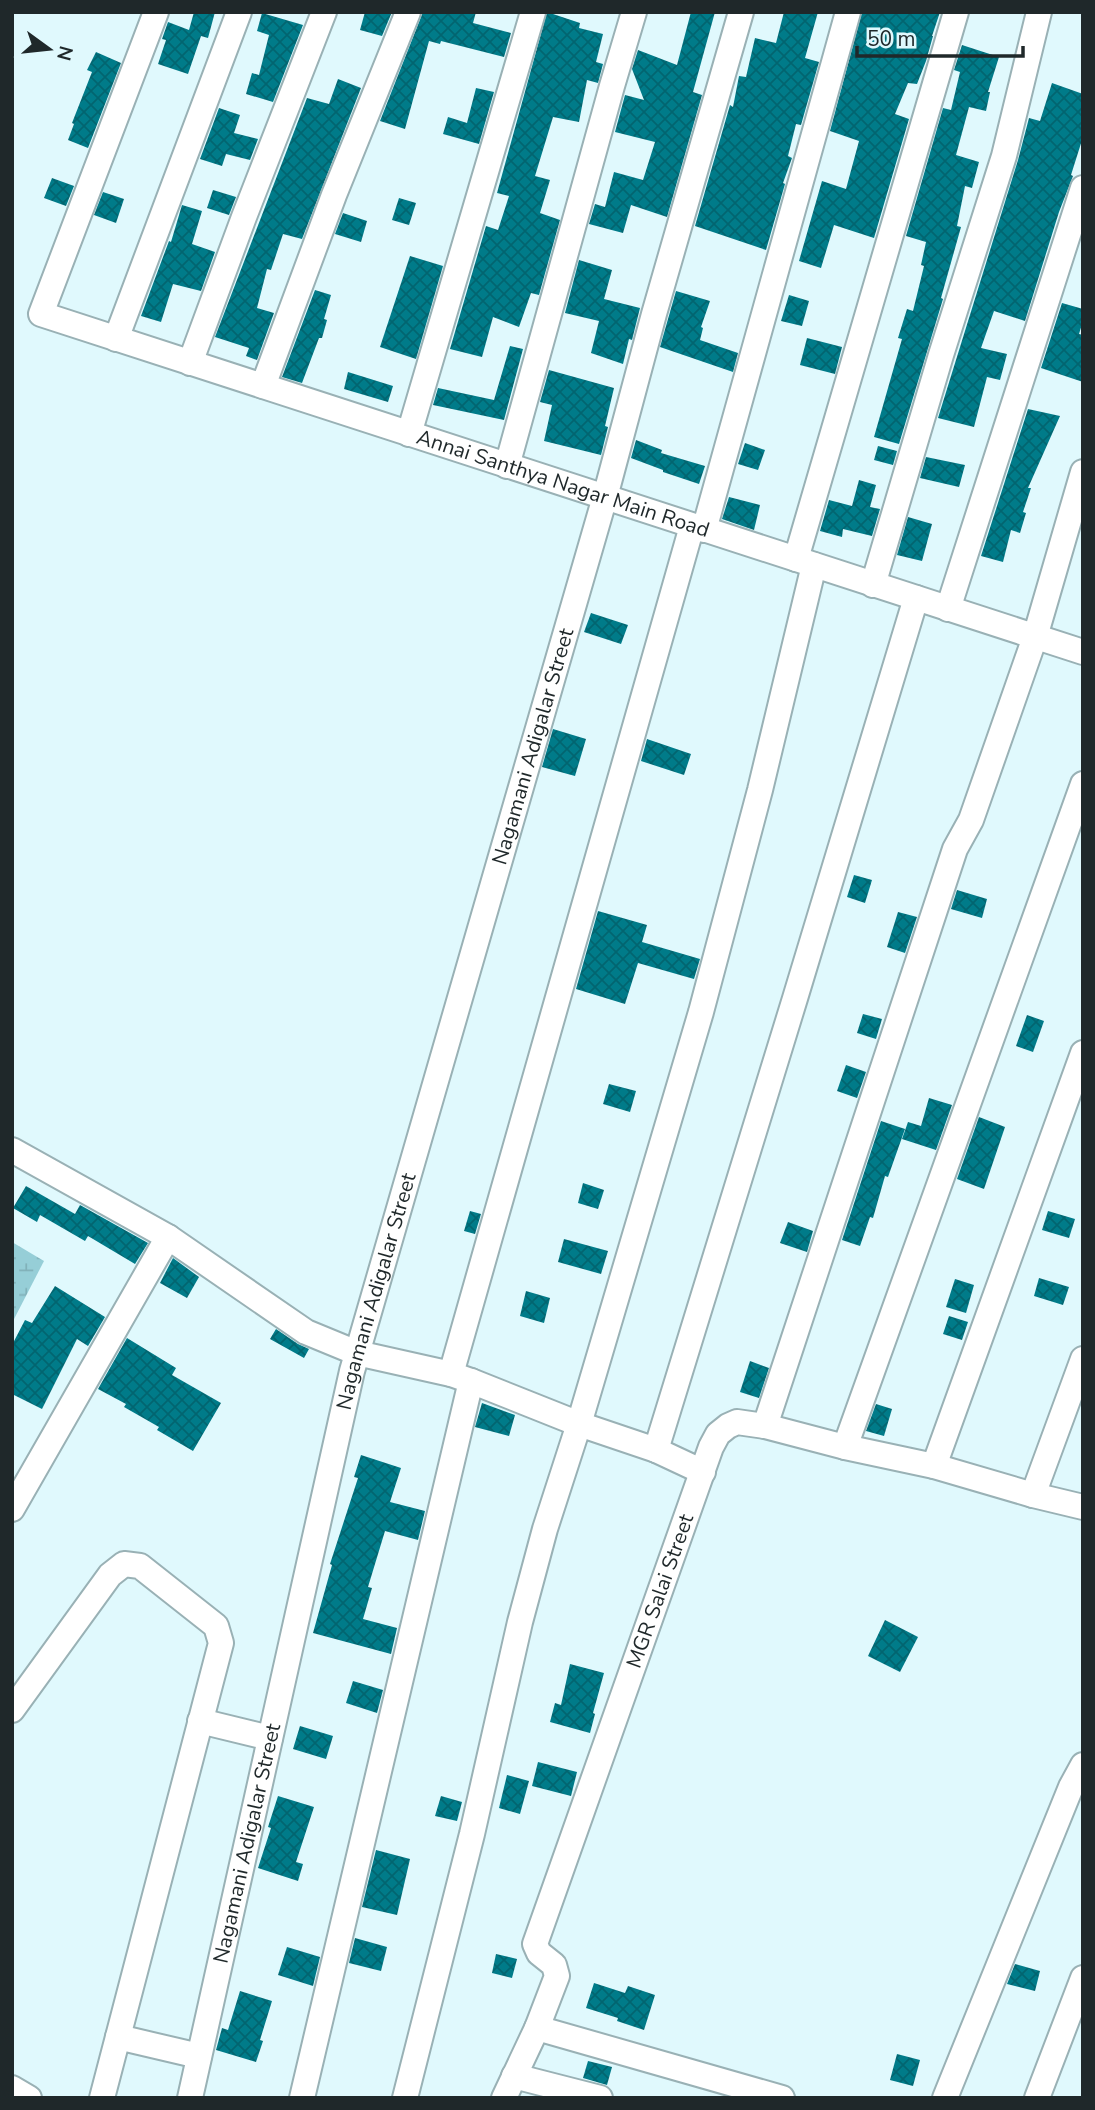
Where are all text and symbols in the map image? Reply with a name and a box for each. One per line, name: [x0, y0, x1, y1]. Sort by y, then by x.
north arrow: [14, 14, 84, 84]
scale bar: [857, 14, 1023, 58]
text: 50 m: [867, 25, 916, 53]
text: N: [50, 43, 79, 63]
street label: Annai Santhya Nagar Main Road: [413, 423, 713, 544]
street label: Nagamani Adigalar Street: [485, 624, 580, 868]
street label: Nagamani Adigalar Street: [330, 1169, 423, 1412]
street label: MGR Salai Street: [620, 1510, 700, 1672]
street label: Nagamani Adigalar Street: [206, 1720, 287, 1966]

